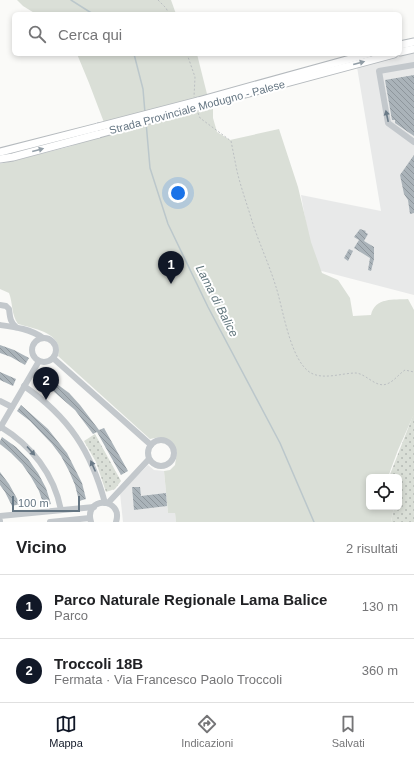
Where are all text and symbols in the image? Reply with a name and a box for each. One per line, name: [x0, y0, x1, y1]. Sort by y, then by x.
search box: [12, 12, 402, 56]
icon: search: [26, 23, 48, 45]
text: Cerca qui: [58, 26, 122, 43]
one-way arrow: [353, 60, 365, 66]
street label: Strada Provinciale Modugno - Palese: [108, 78, 286, 136]
one-way arrow: [383, 110, 389, 123]
one-way arrow: [32, 147, 44, 153]
your location: [168, 183, 188, 203]
pin: 1: [158, 251, 184, 284]
water label: Lama di Balice: [193, 263, 241, 340]
pin: 2: [33, 367, 59, 400]
one-way arrow: [26, 446, 36, 456]
one-way arrow: [90, 460, 96, 471]
map controls: [366, 474, 402, 510]
button: locate: [366, 474, 402, 510]
scale bar: [12, 494, 80, 513]
text: 100 m: [18, 497, 49, 509]
text: Vicino: [16, 538, 67, 557]
text: 2 risultati: [346, 541, 398, 556]
text: Parco Naturale Regionale Lama Balice: [54, 591, 327, 608]
text: 1: [25, 599, 33, 614]
text: 130 m: [362, 599, 398, 614]
text: Parco: [54, 608, 88, 623]
text: Troccoli 18B: [54, 655, 143, 672]
text: 2: [25, 663, 33, 678]
text: 360 m: [362, 663, 398, 678]
text: Fermata · Via Francesco Paolo Troccoli: [54, 672, 282, 687]
tab: Mappa: [49, 713, 83, 749]
tab: Indicazioni: [181, 713, 233, 749]
tab: Salvati: [332, 713, 365, 749]

